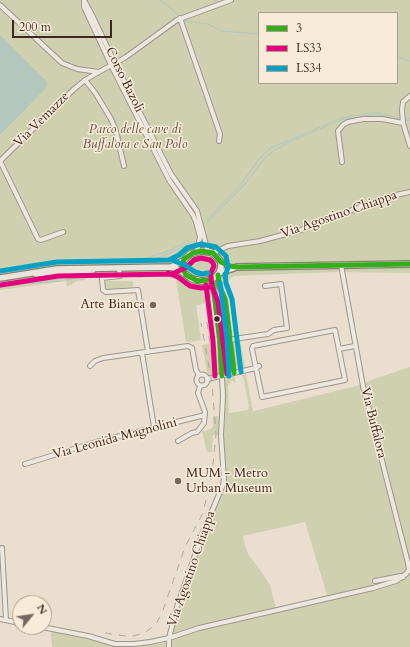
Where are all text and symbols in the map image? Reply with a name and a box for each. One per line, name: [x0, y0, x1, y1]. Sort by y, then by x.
scale bar: [14, 12, 114, 38]
legend: [258, 12, 398, 84]
text: 200 m: [19, 19, 51, 35]
text: 3: [296, 20, 302, 36]
text: LS33: [296, 40, 322, 56]
street label: Corso Bazoli: [101, 45, 147, 115]
text: LS34: [296, 60, 322, 76]
street label: Via Vemazze: [11, 89, 73, 151]
park label: Parco delle cave di Buffalora e San Polo: [83, 122, 187, 153]
street label: Via Agostino Chiappa: [279, 188, 399, 242]
place label: Arte Bianca: [80, 297, 145, 313]
marker: Arte Bianca: [148, 300, 158, 310]
unlabelled marker: [212, 314, 222, 324]
street label: Via Buffalora: [357, 386, 389, 460]
street label: Via Leonida Magnolini: [51, 415, 179, 463]
place label: MUM - Metro Urban Museum: [186, 466, 273, 497]
marker: MUM - Metro Urban Museum: [173, 476, 183, 486]
street label: Via Agostino Chiappa: [165, 509, 219, 629]
north arrow: [12, 595, 52, 635]
text: N: [33, 601, 51, 617]

